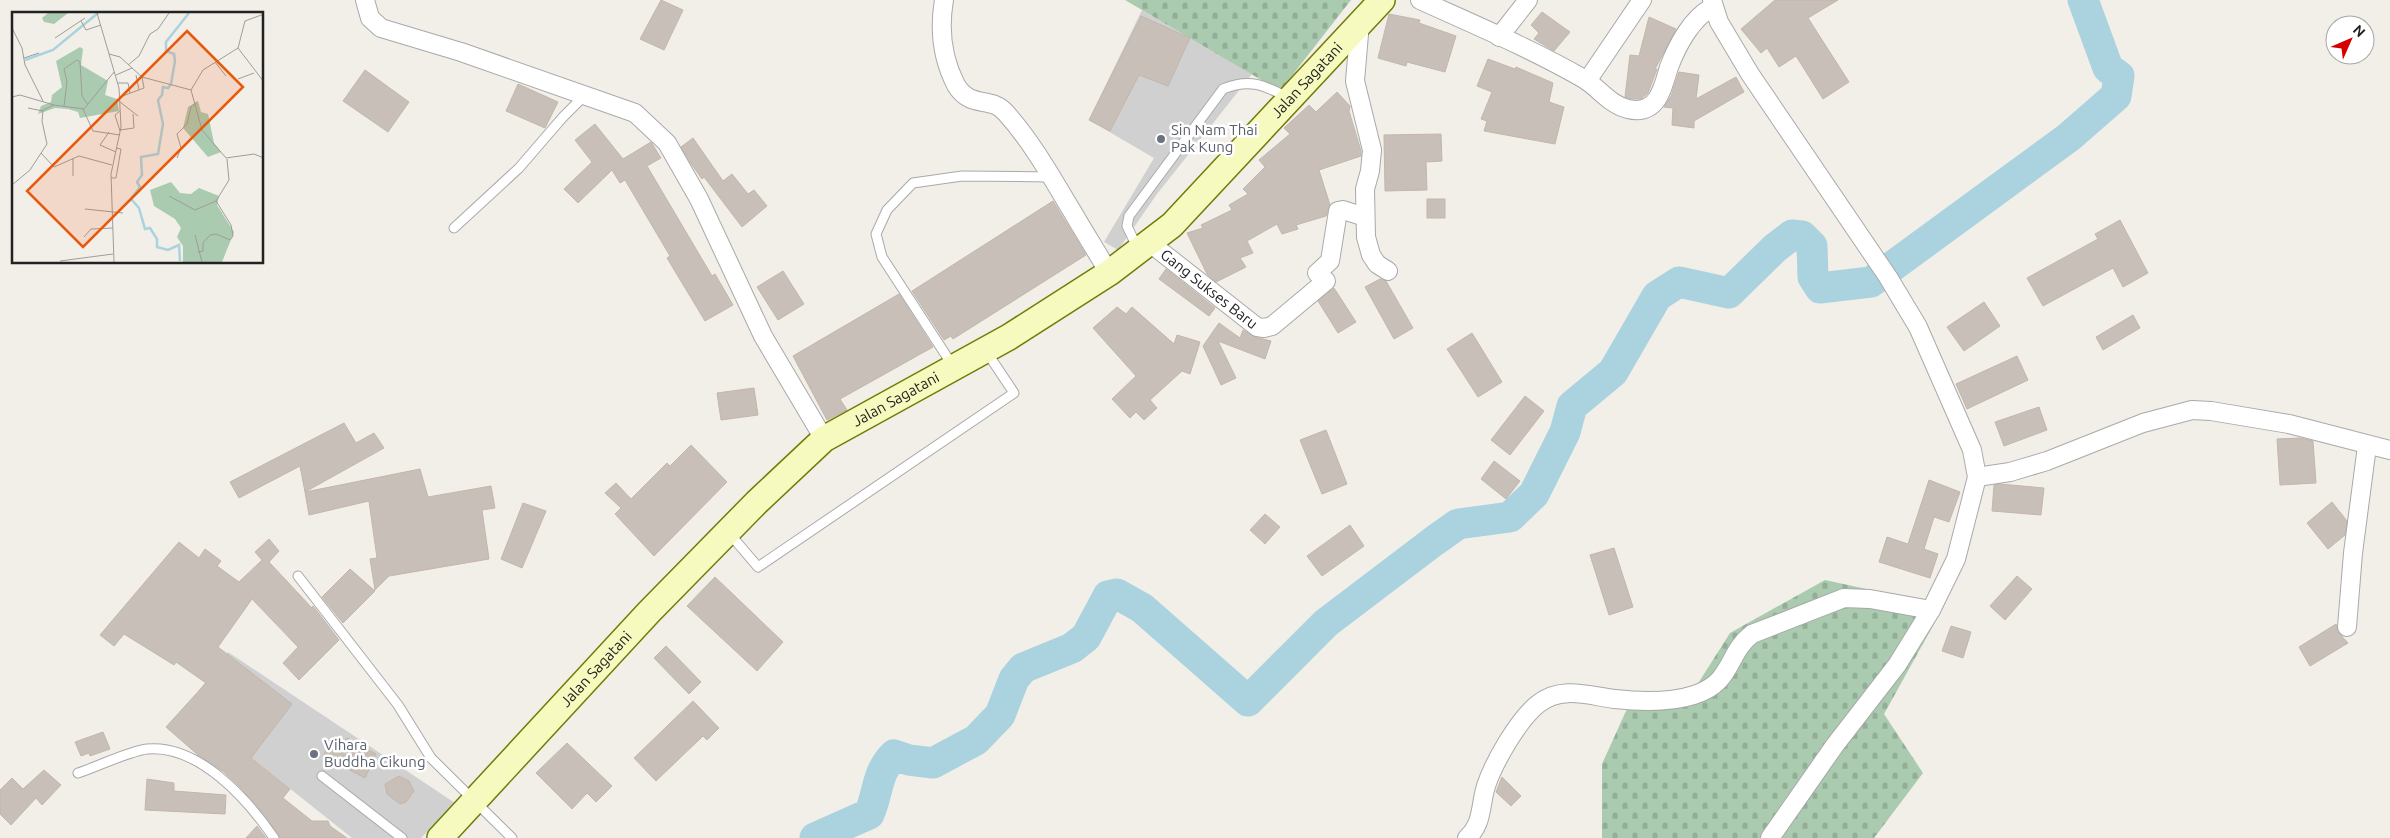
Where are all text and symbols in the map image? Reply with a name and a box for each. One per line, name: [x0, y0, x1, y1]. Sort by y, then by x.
inset map: [12, 12, 264, 264]
north arrow: [2325, 15, 2375, 65]
text: N: [2350, 21, 2369, 40]
street label: Jalan Sagatani: [1267, 39, 1346, 121]
place label: Sin Nam Thai Pak Kung: [1171, 121, 1258, 155]
marker: Sin Nam Thai Pak Kung: [1155, 133, 1167, 145]
street label: Gang Sukses Baru: [1157, 246, 1261, 332]
street label: Jalan Sagatani: [849, 368, 942, 430]
street label: Jalan Sagatani: [557, 628, 635, 710]
place label: Vihara Buddha Cikung: [324, 736, 426, 770]
marker: Vihara Buddha Cikung: [308, 748, 320, 760]

